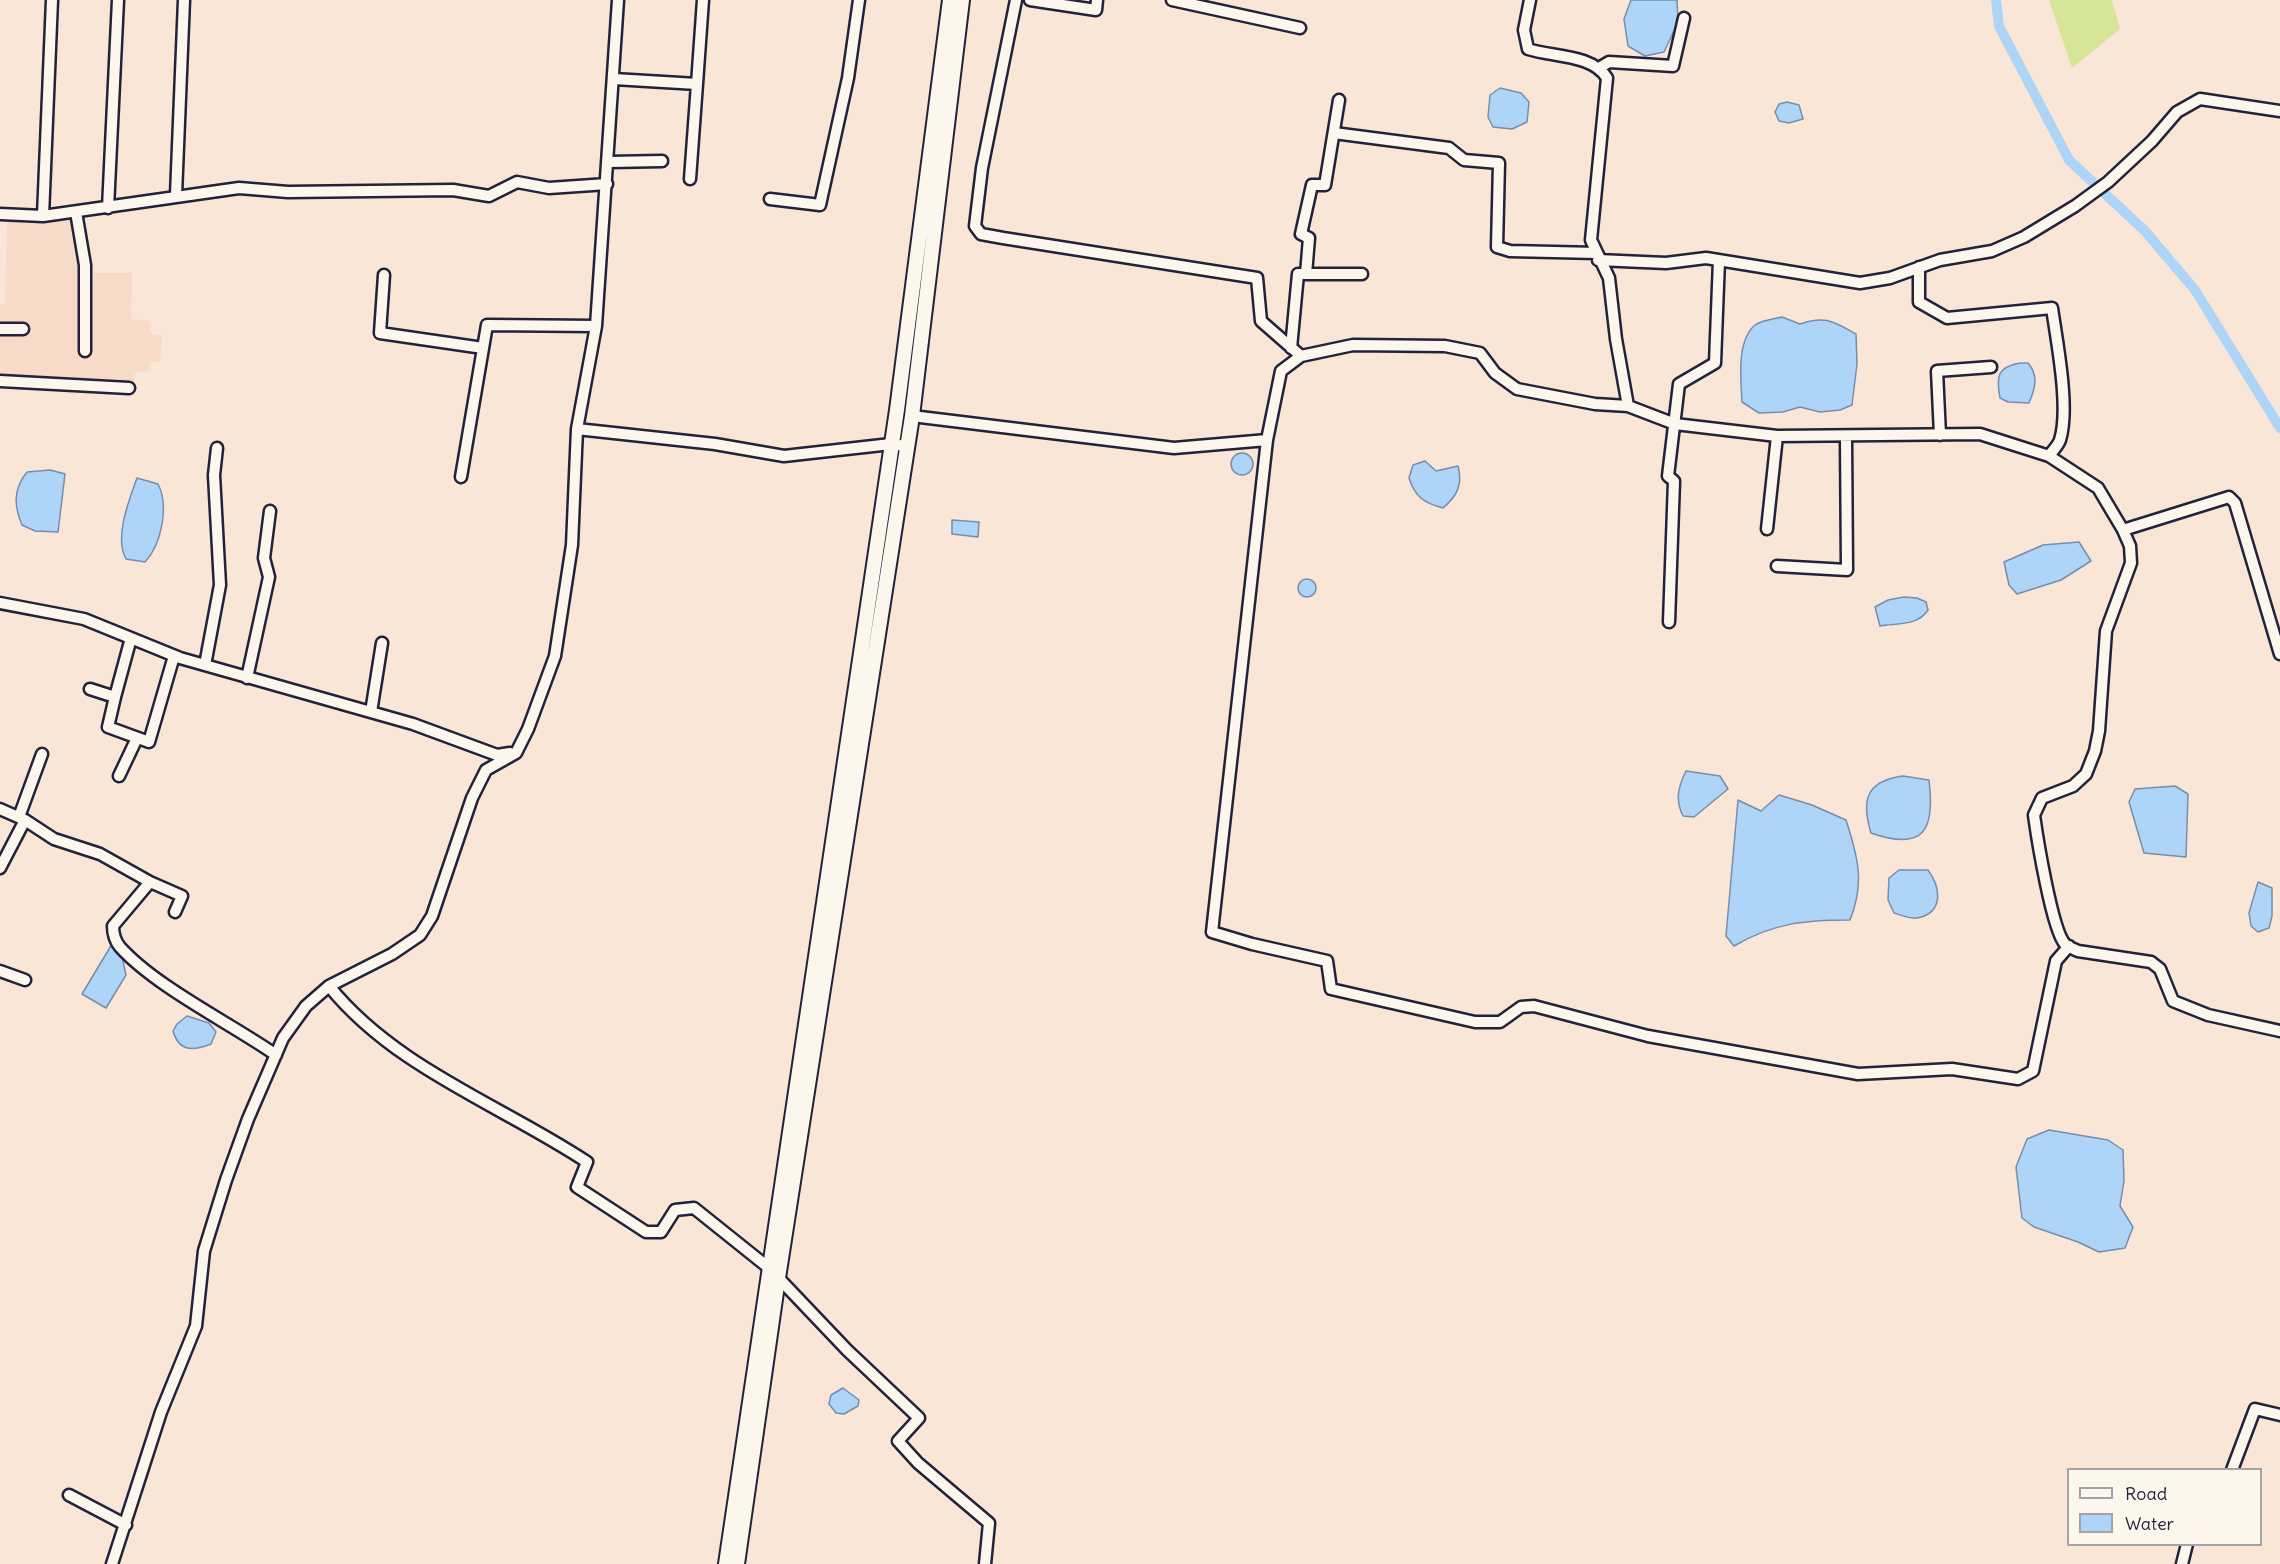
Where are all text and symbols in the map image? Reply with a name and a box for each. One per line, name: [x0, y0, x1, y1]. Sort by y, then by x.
legend: [2067, 1468, 2262, 1546]
text: Road: [2125, 1482, 2167, 1505]
text: Water: [2125, 1512, 2174, 1535]

